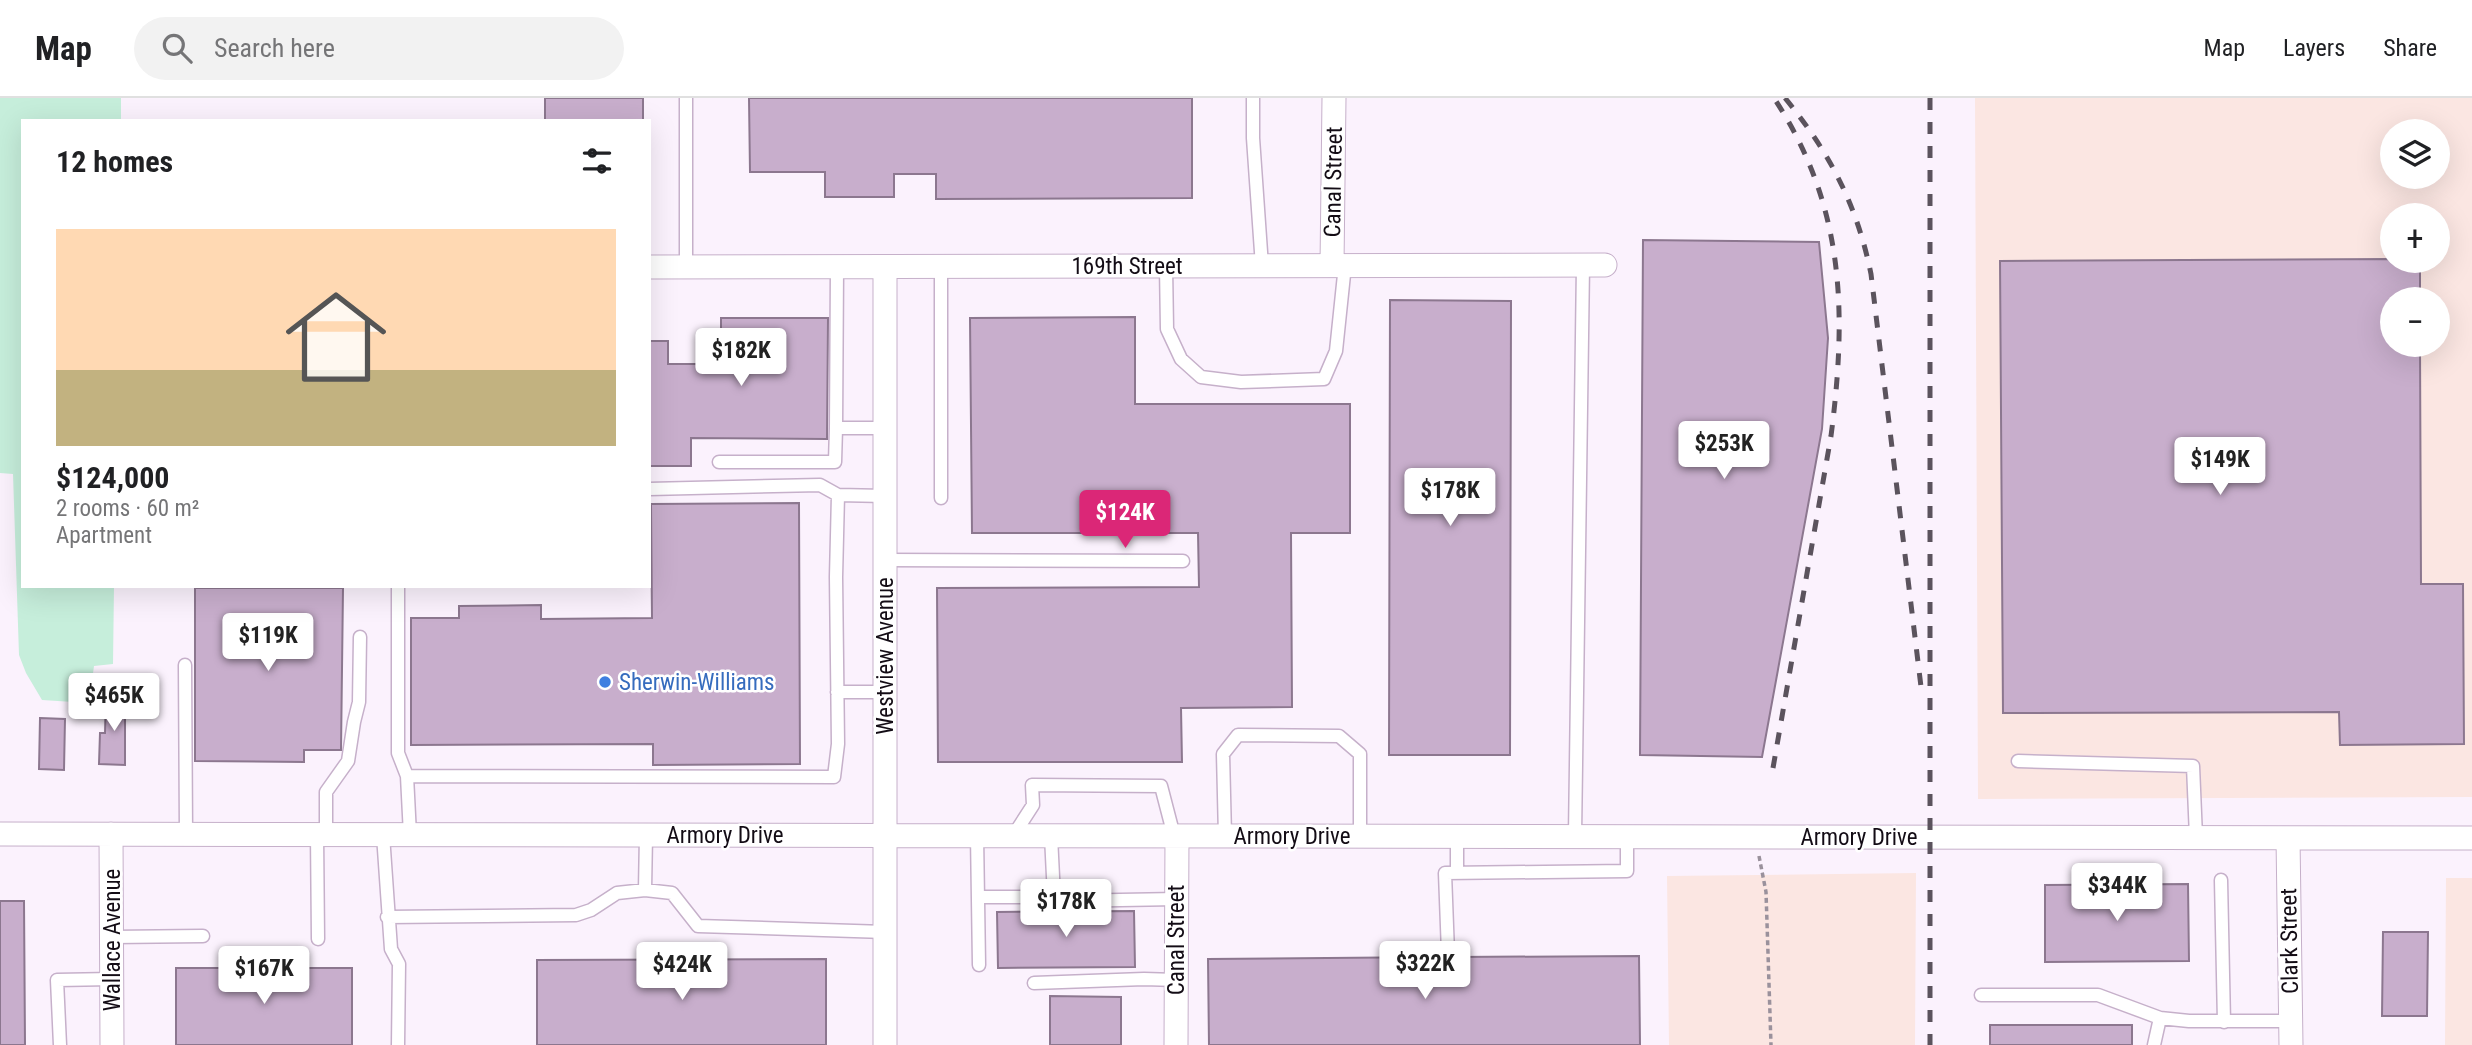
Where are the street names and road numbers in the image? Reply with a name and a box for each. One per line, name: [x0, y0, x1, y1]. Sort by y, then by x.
street label: Canal Street: [1319, 126, 1348, 238]
street label: 169th Street: [1071, 253, 1183, 280]
street label: Westview Avenue: [872, 577, 899, 735]
street label: Armory Drive: [666, 822, 784, 849]
street label: Armory Drive: [1233, 823, 1351, 850]
street label: Armory Drive: [1800, 824, 1918, 851]
street label: Wallace Avenue: [99, 869, 126, 1011]
street label: Canal Street: [1163, 885, 1190, 995]
street label: Clark Street: [2275, 888, 2304, 994]

